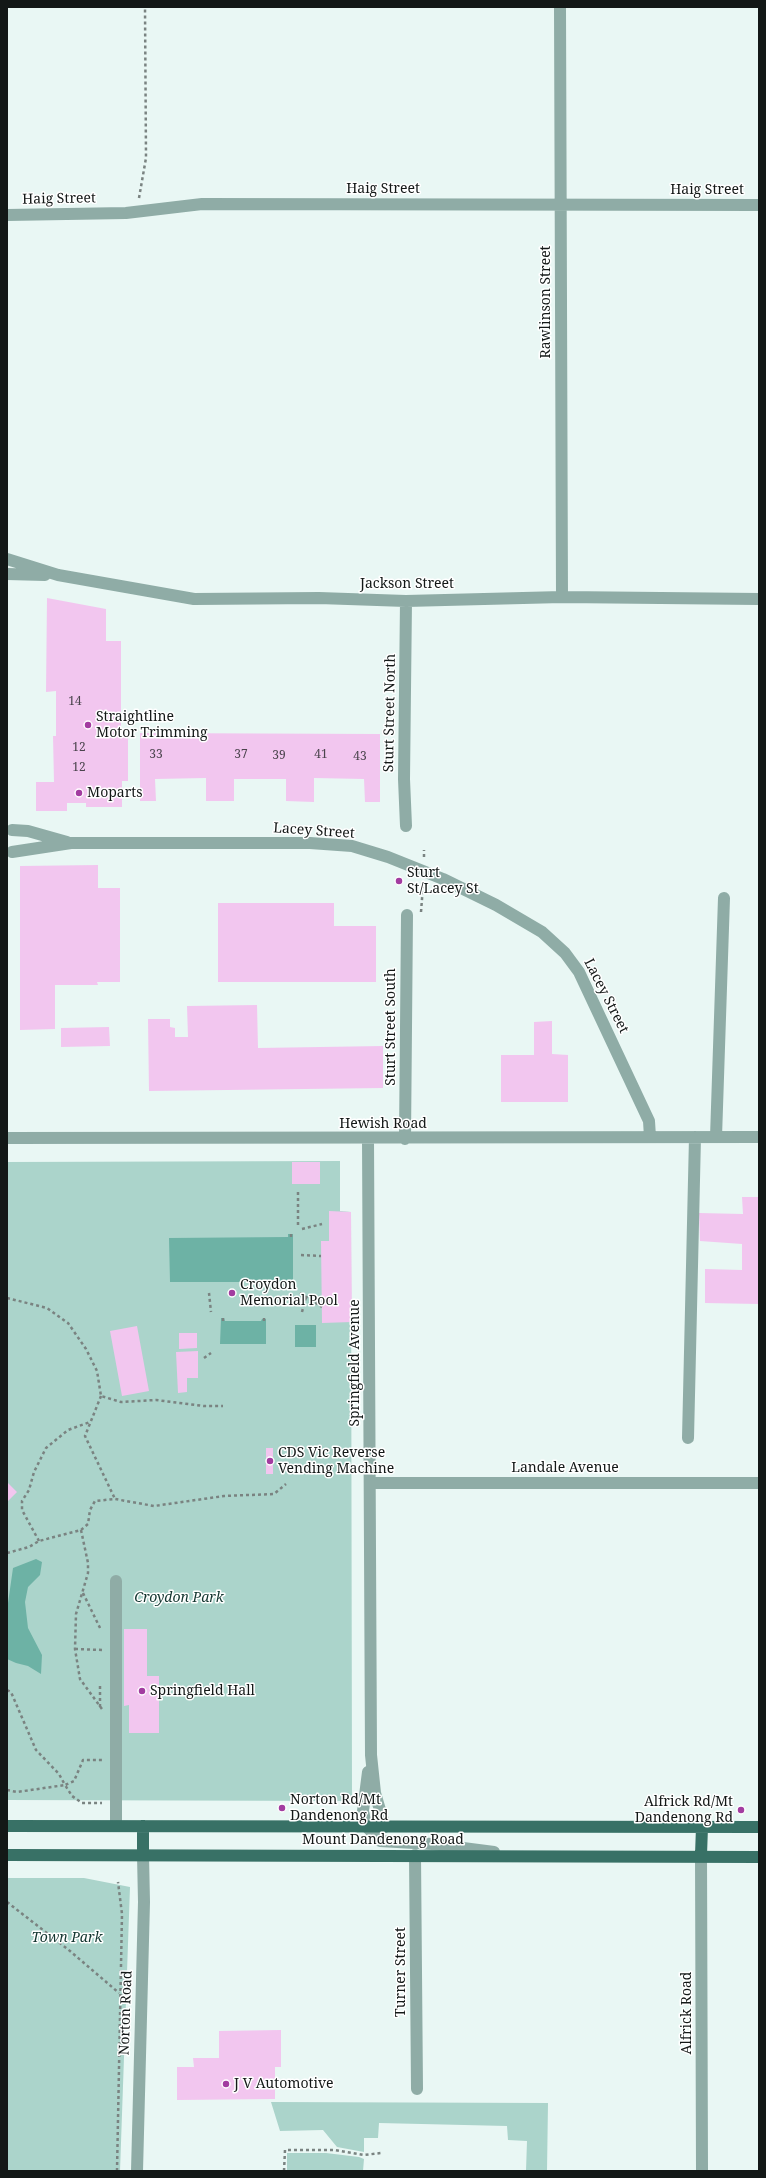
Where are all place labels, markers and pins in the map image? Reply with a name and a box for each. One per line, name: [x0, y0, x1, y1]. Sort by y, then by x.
place label: Straightline Motor Trimming: [96, 709, 208, 742]
marker: Straightline Motor Trimming: [83, 720, 93, 730]
place label: Moparts: [87, 785, 143, 801]
marker: Moparts: [74, 788, 84, 798]
place label: Sturt St/Lacey St: [407, 865, 479, 898]
marker: Sturt St/Lacey St: [394, 876, 404, 886]
place label: Croydon Memorial Pool: [240, 1277, 338, 1310]
marker: Croydon Memorial Pool: [227, 1288, 237, 1298]
place label: CDS Vic Reverse Vending Machine: [278, 1445, 394, 1478]
marker: CDS Vic Reverse Vending Machine: [265, 1456, 275, 1466]
place label: Springfield Hall: [150, 1683, 255, 1699]
marker: Springfield Hall: [137, 1686, 147, 1696]
place label: Norton Rd/Mt Dandenong Rd: [290, 1792, 388, 1824]
place label: Alfrick Rd/Mt Dandenong Rd: [635, 1794, 733, 1826]
marker: Norton Rd/Mt Dandenong Rd: [277, 1803, 287, 1813]
marker: Alfrick Rd/Mt Dandenong Rd: [736, 1805, 746, 1815]
place label: J V Automotive: [234, 2076, 334, 2092]
marker: J V Automotive: [221, 2079, 231, 2089]

